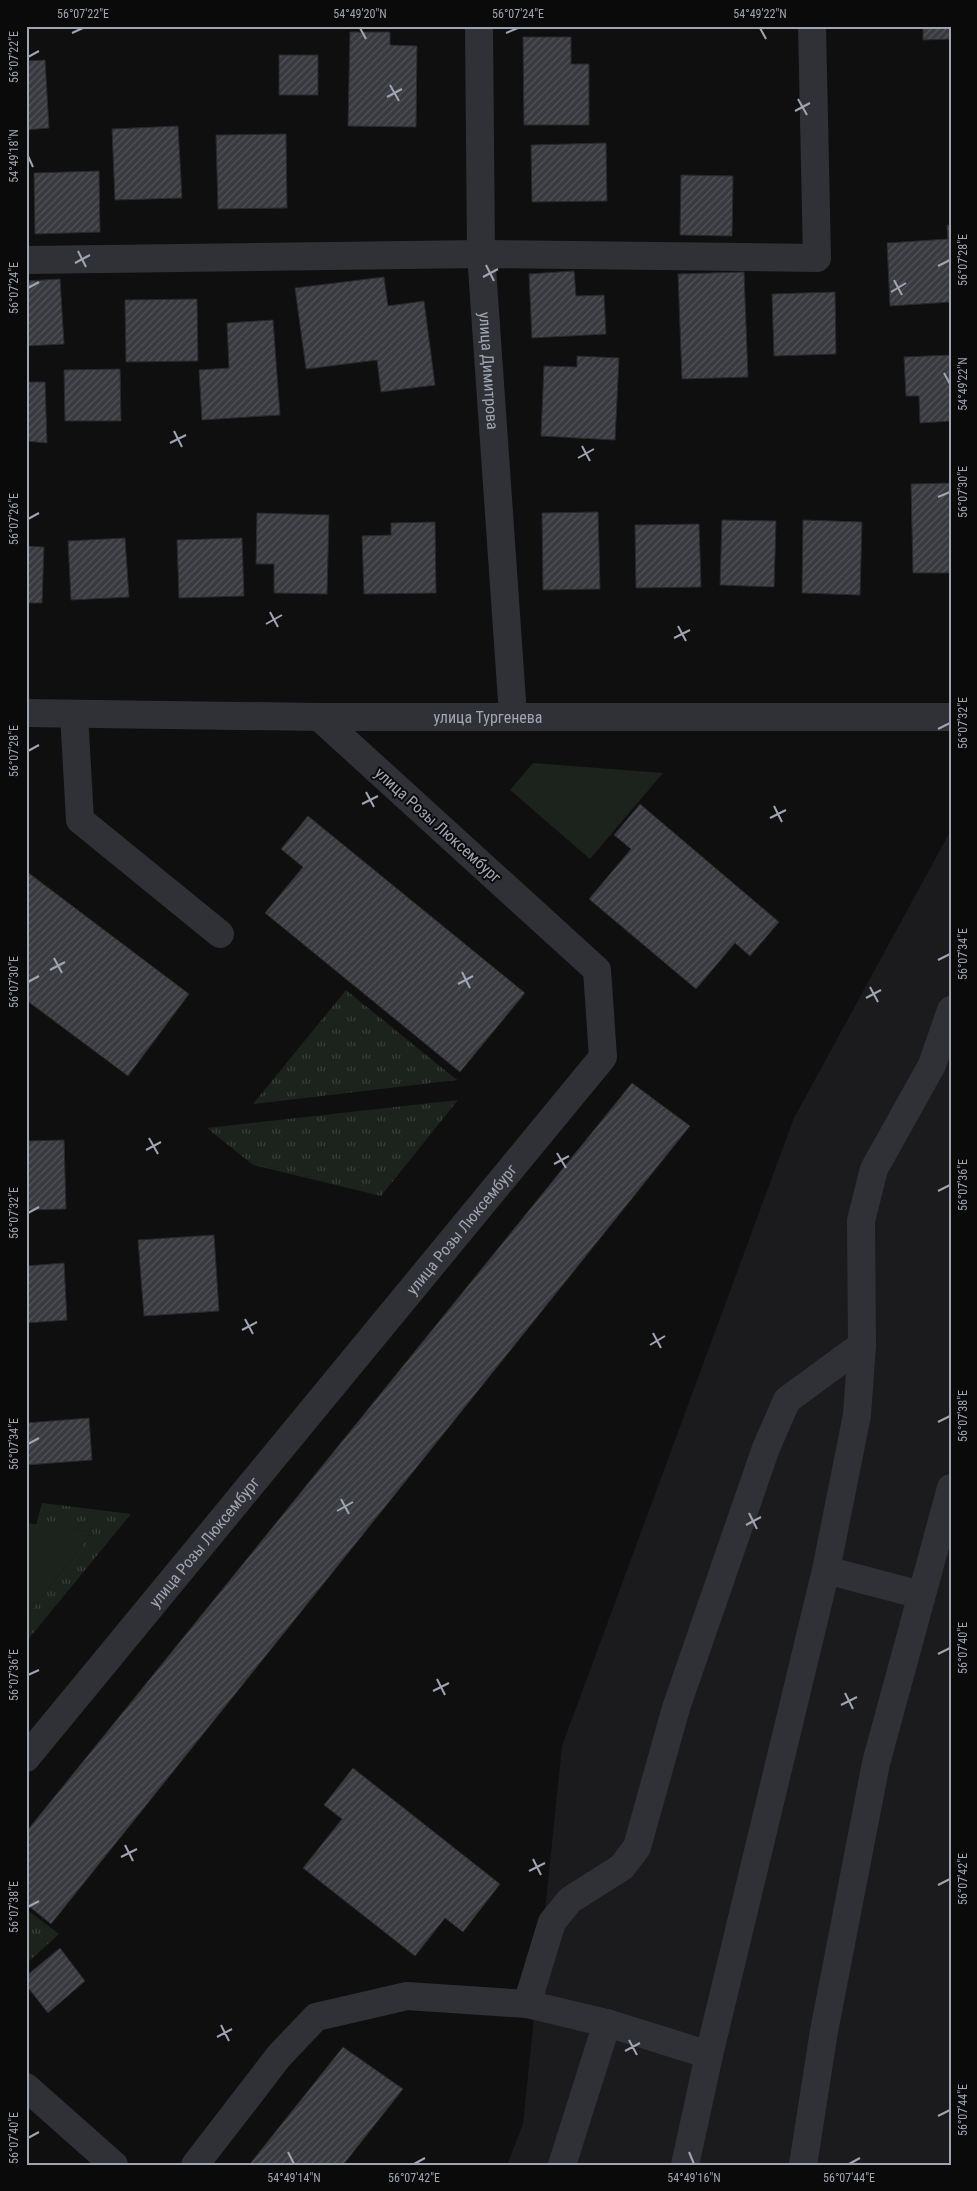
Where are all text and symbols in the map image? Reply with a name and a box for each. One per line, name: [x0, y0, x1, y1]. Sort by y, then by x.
text: 56°07'22"E: [57, 7, 109, 21]
text: 54°49'20"N: [333, 7, 387, 21]
text: 56°07'24"E: [492, 7, 544, 21]
text: 54°49'22"N: [733, 7, 787, 21]
text: 56°07'22"E: [7, 31, 21, 83]
text: 54°49'18"N: [7, 129, 21, 183]
text: 56°07'28"E: [956, 234, 970, 286]
text: 56°07'24"E: [7, 262, 21, 314]
street label: улица Димитрова: [476, 311, 503, 430]
text: 54°49'22"N: [956, 357, 970, 411]
text: 56°07'30"E: [956, 466, 970, 518]
text: 56°07'26"E: [7, 493, 21, 545]
text: 56°07'32"E: [956, 697, 970, 749]
street label: улица Тургенева: [433, 708, 543, 727]
text: 56°07'28"E: [7, 725, 21, 777]
street label: улица Розы Люксембург: [371, 763, 505, 887]
text: 56°07'34"E: [956, 928, 970, 980]
text: 56°07'30"E: [7, 956, 21, 1008]
text: 56°07'36"E: [956, 1159, 970, 1211]
street label: улица Розы Люксембург: [402, 1160, 521, 1298]
text: 56°07'32"E: [7, 1187, 21, 1239]
text: 56°07'38"E: [956, 1390, 970, 1442]
text: 56°07'34"E: [7, 1418, 21, 1470]
street label: улица Розы Люксембург: [145, 1473, 263, 1611]
text: 56°07'40"E: [956, 1622, 970, 1674]
text: 56°07'36"E: [7, 1649, 21, 1701]
text: 56°07'42"E: [956, 1853, 970, 1905]
text: 56°07'38"E: [7, 1881, 21, 1933]
text: 56°07'44"E: [956, 2084, 970, 2136]
text: 56°07'40"E: [7, 2112, 21, 2164]
text: 54°49'14"N: [267, 2171, 321, 2185]
text: 56°07'42"E: [388, 2171, 440, 2185]
text: 54°49'16"N: [667, 2171, 721, 2185]
text: 56°07'44"E: [823, 2171, 875, 2185]

